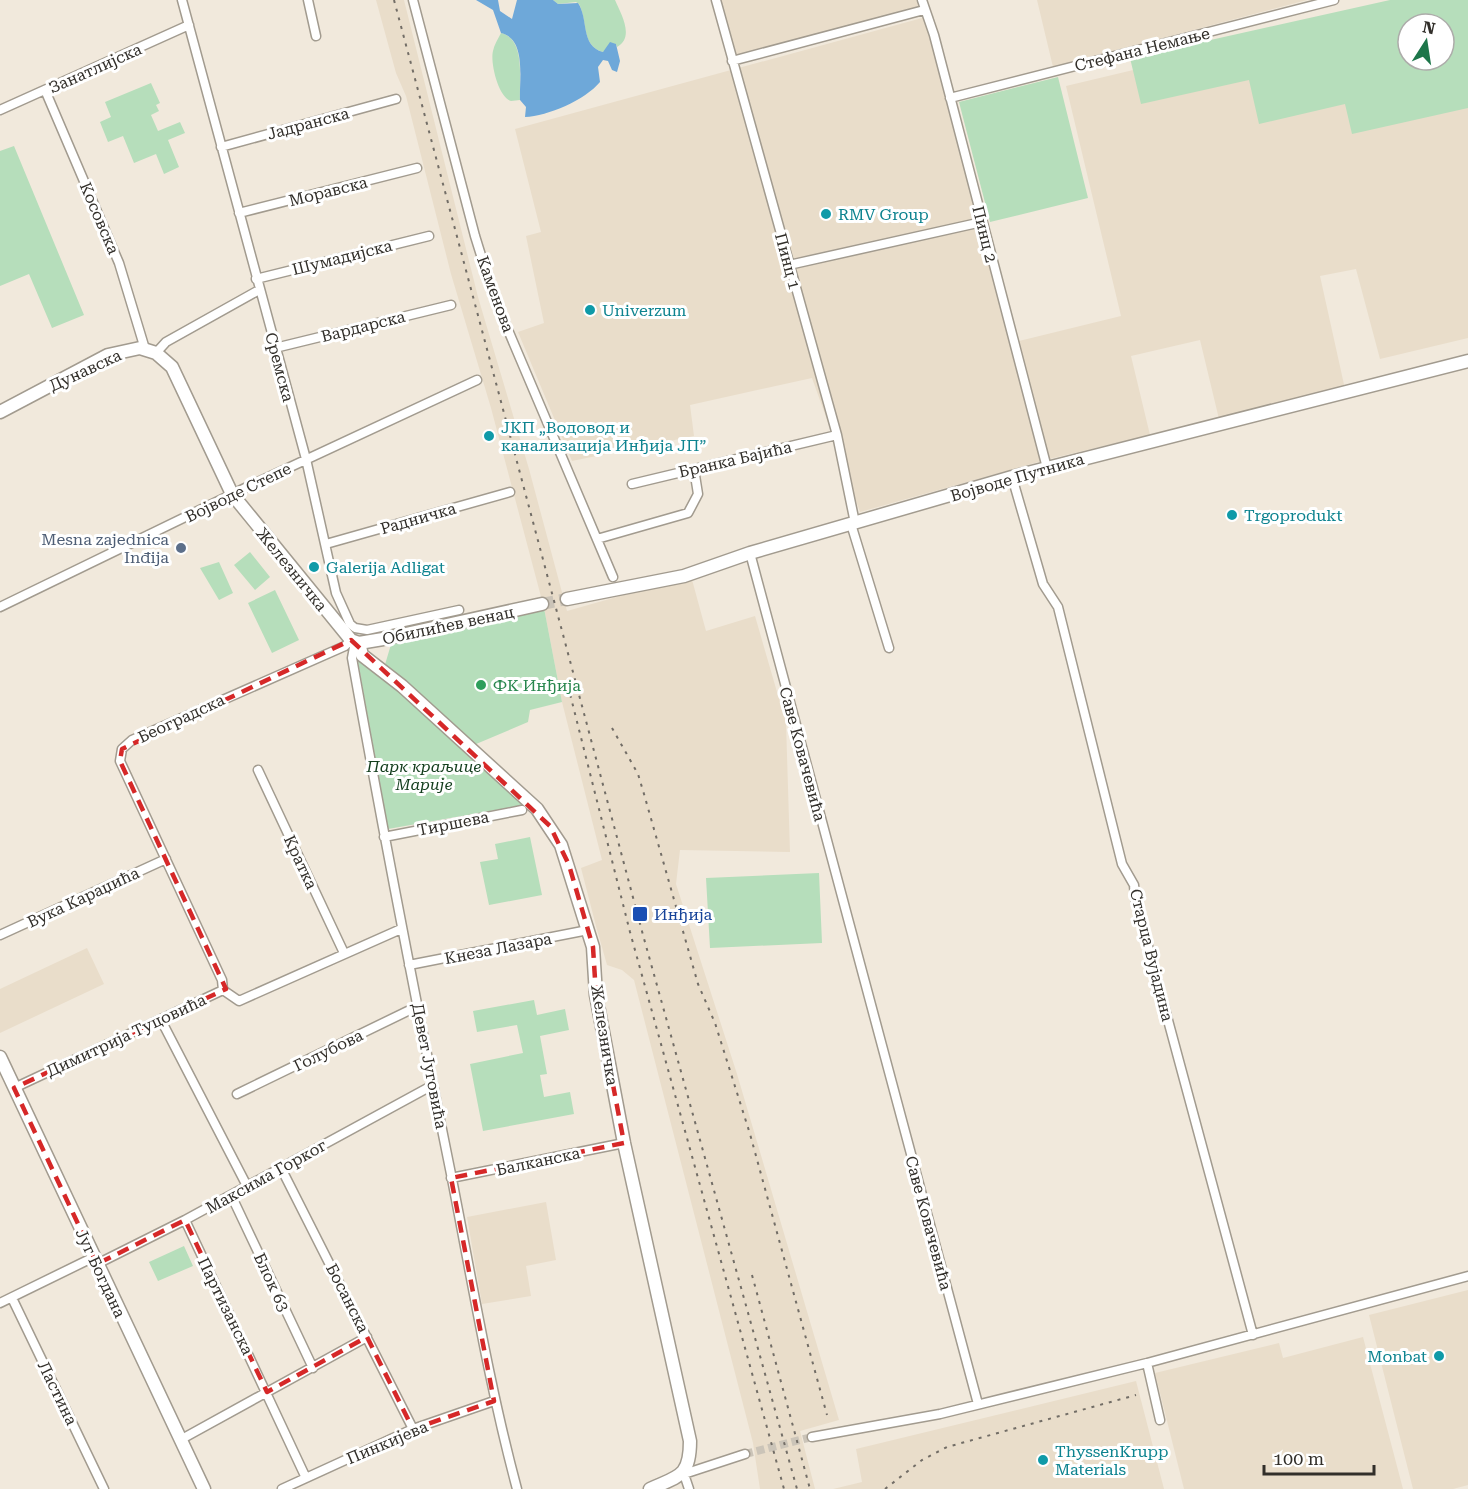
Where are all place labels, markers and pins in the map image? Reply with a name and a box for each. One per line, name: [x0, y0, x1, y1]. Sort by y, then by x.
place label: RMV Group: [838, 205, 929, 224]
marker: RMV Group: [819, 207, 833, 221]
place label: Univerzum: [602, 301, 687, 320]
marker: Univerzum: [583, 303, 597, 317]
place label: ЈКП „Водовод и канализација Инђија ЈП”: [501, 418, 706, 455]
marker: ЈКП „Водовод и канализација Инђија ЈП”: [482, 429, 496, 443]
place label: Trgoprodukt: [1244, 506, 1342, 525]
marker: Trgoprodukt: [1225, 508, 1239, 522]
place label: Mesna zajednica Inđija: [41, 530, 169, 567]
marker: Mesna zajednica Inđija: [174, 541, 188, 555]
place label: Galerija Adligat: [326, 558, 445, 577]
marker: Galerija Adligat: [307, 560, 321, 574]
place label: ФК Инђија: [493, 676, 581, 695]
marker: ФК Инђија: [474, 678, 488, 692]
marker: Инђија: [631, 905, 649, 923]
place label: Инђија: [654, 905, 713, 924]
place label: Monbat: [1367, 1347, 1427, 1366]
marker: Monbat: [1432, 1349, 1446, 1363]
place label: ThyssenKrupp Materials: [1055, 1442, 1168, 1479]
marker: ThyssenKrupp Materials: [1036, 1453, 1050, 1467]

